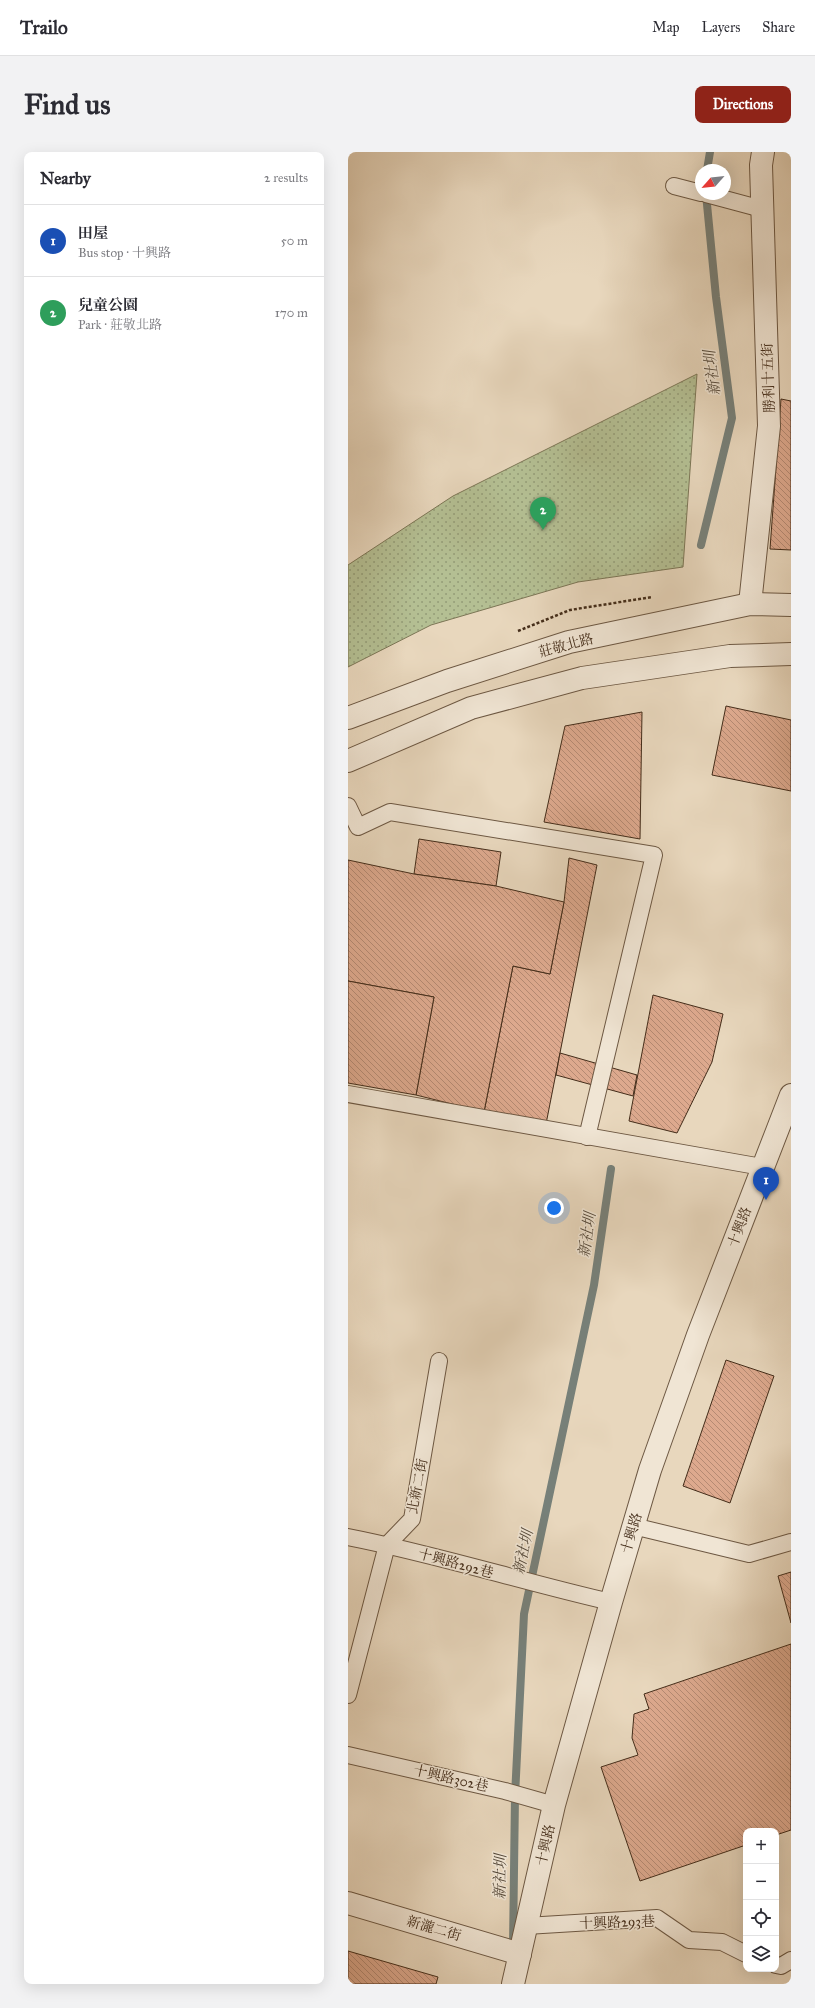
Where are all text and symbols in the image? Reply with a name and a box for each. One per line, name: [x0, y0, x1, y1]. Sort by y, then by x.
text: Trailo: [20, 16, 68, 39]
text: Map: [652, 19, 680, 36]
text: Layers: [702, 19, 740, 36]
text: Share: [762, 19, 795, 36]
button: Directions: [695, 86, 791, 123]
text: Find us: [24, 87, 110, 122]
north arrow: [695, 164, 731, 200]
text: Nearby: [40, 168, 91, 189]
text: 2 results: [264, 170, 308, 186]
text: 田屋: [78, 224, 108, 242]
text: 1: [50, 233, 56, 249]
text: 50 m: [281, 233, 308, 249]
text: Bus stop · 十興路: [78, 245, 171, 261]
text: 兒童公園: [78, 296, 138, 314]
text: 2: [50, 305, 56, 321]
text: 170 m: [275, 305, 308, 321]
text: Park · 莊敬北路: [78, 317, 162, 333]
street label: 勝利十五街: [759, 343, 778, 413]
water label: 新社圳: [700, 347, 724, 396]
pin: 2: [530, 497, 556, 530]
street label: 莊敬北路: [537, 630, 595, 661]
pin: 1: [753, 1167, 779, 1200]
your location: [544, 1198, 564, 1218]
street label: 十興路: [724, 1205, 755, 1250]
water label: 新社圳: [575, 1209, 599, 1259]
street label: 北新二街: [404, 1457, 431, 1515]
street label: 十興路: [617, 1511, 646, 1556]
water label: 新社圳: [510, 1525, 537, 1576]
street label: 十興路292巷: [416, 1545, 495, 1582]
street label: 十興路302巷: [412, 1762, 490, 1795]
street label: 十興路: [532, 1823, 558, 1867]
map controls: [743, 1828, 779, 1972]
button: +: [743, 1828, 779, 1864]
water label: 新社圳: [491, 1851, 509, 1900]
button: −: [743, 1864, 779, 1900]
button: locate: [743, 1900, 779, 1936]
street label: 新瀧二街: [405, 1913, 463, 1944]
street label: 十興路293巷: [579, 1913, 655, 1932]
button: layers: [743, 1936, 779, 1972]

